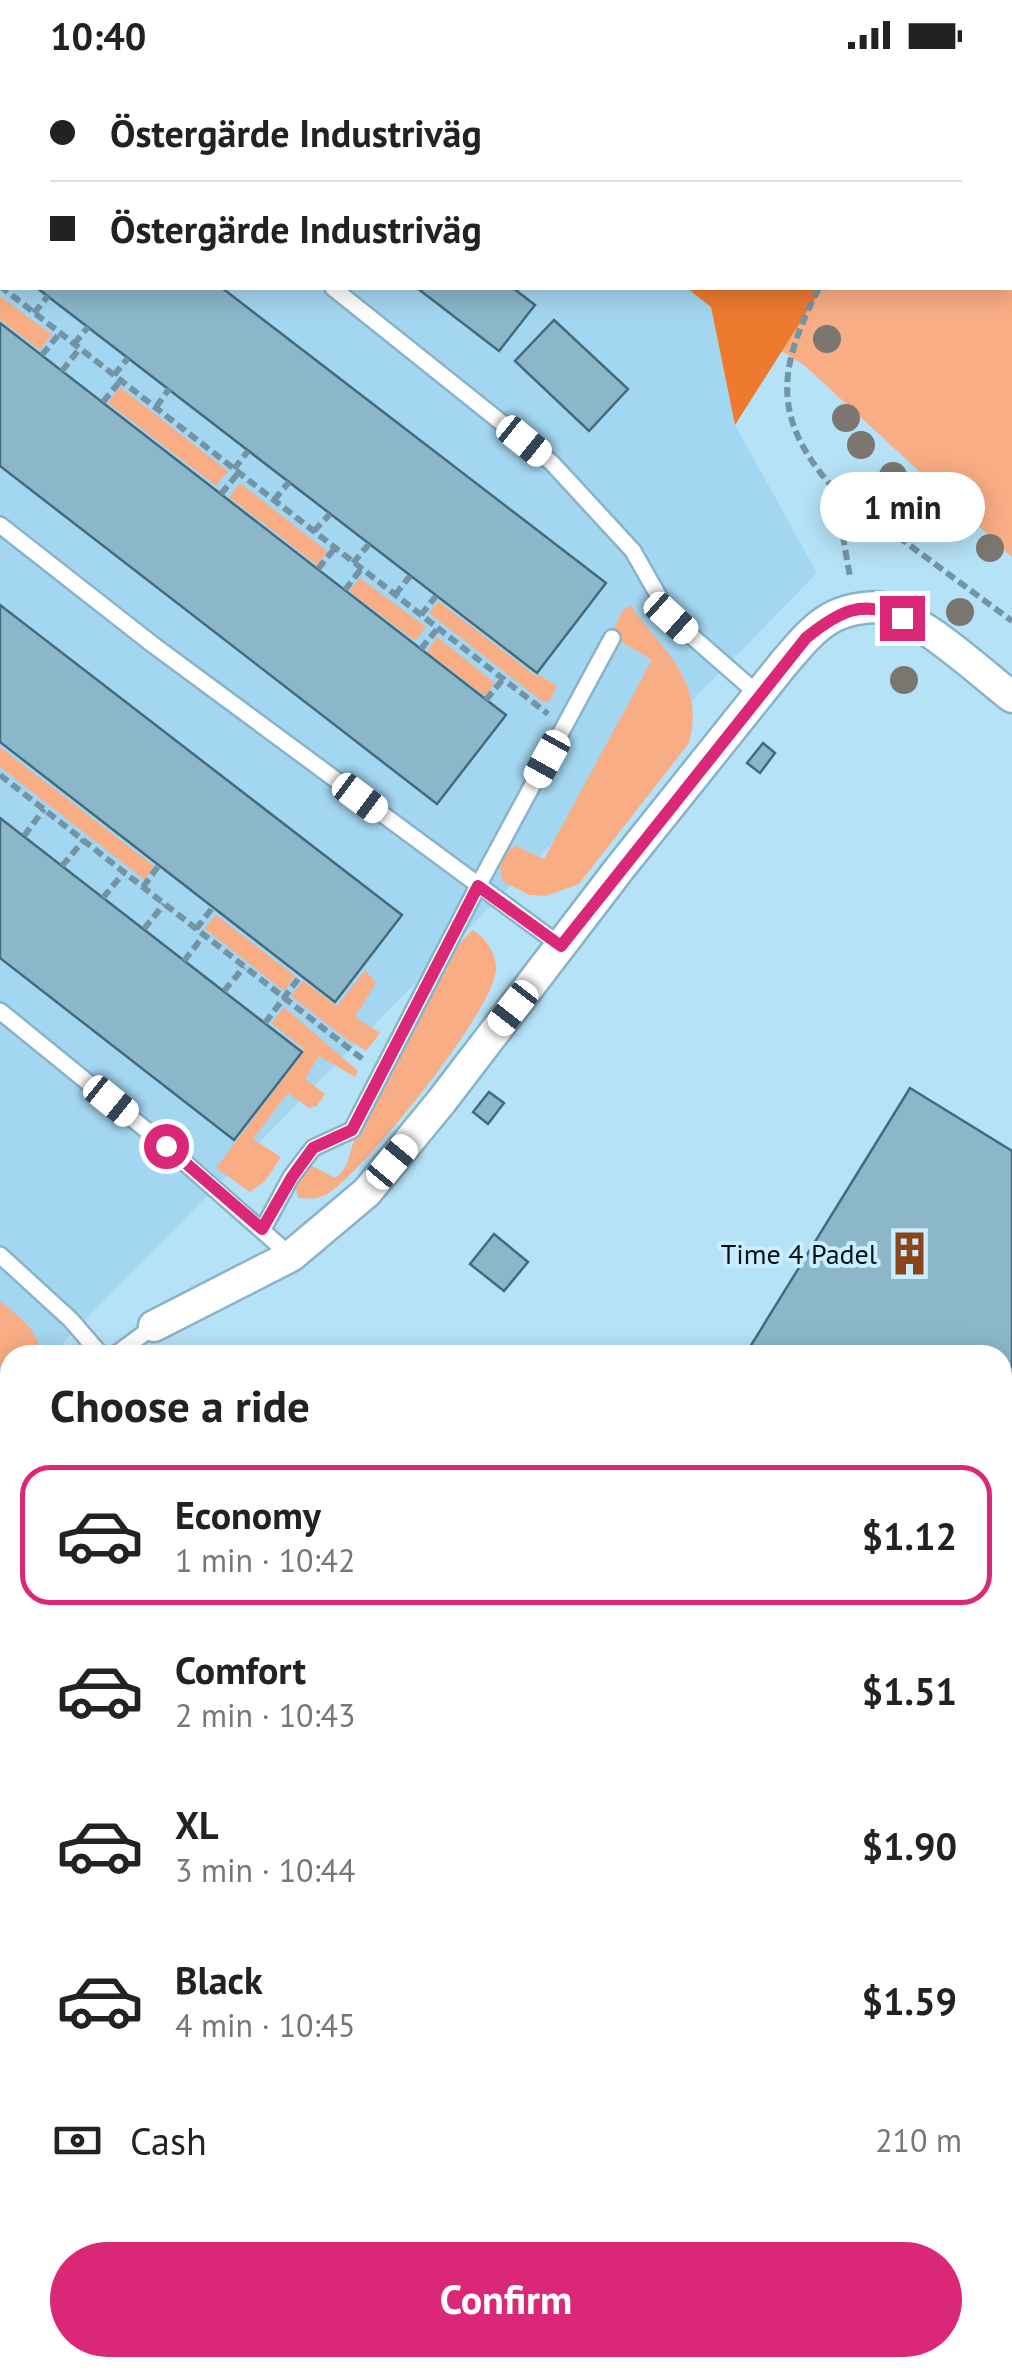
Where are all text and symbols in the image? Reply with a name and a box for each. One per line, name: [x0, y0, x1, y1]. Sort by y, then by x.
text: 10:40: [50, 11, 146, 60]
text: Östergärde Industriväg: [110, 108, 482, 157]
text: Östergärde Industriväg: [110, 204, 482, 253]
car: [491, 410, 557, 472]
callout: 1 min: [820, 473, 984, 543]
text: 1 min: [863, 486, 942, 528]
car: [639, 587, 703, 649]
route end: [880, 596, 925, 641]
car: [519, 725, 575, 793]
car: [327, 768, 393, 828]
car: [483, 975, 543, 1041]
car: [78, 1070, 144, 1132]
route start: [144, 1124, 189, 1169]
car: [361, 1129, 423, 1195]
building icon: Time 4 Padel: [886, 1229, 934, 1277]
place label: Time 4 Padel: [721, 1235, 877, 1272]
text: Choose a ride: [50, 1376, 310, 1434]
icon: car: [55, 1490, 145, 1580]
text: Economy: [175, 1490, 321, 1539]
text: $1.12: [861, 1511, 957, 1560]
text: 1 min · 10:42: [175, 1539, 355, 1581]
icon: car: [55, 1645, 145, 1735]
text: Comfort: [175, 1645, 306, 1694]
text: $1.51: [861, 1666, 957, 1715]
text: 2 min · 10:43: [175, 1694, 355, 1736]
icon: car: [55, 1800, 145, 1890]
text: XL: [175, 1800, 219, 1849]
text: $1.90: [861, 1821, 957, 1870]
text: 3 min · 10:44: [175, 1849, 355, 1891]
icon: car: [55, 1955, 145, 2045]
text: Black: [175, 1955, 263, 2004]
text: $1.59: [861, 1976, 957, 2025]
text: 4 min · 10:45: [175, 2004, 355, 2046]
icon: cash: [50, 2113, 105, 2168]
text: Cash: [130, 2116, 207, 2165]
text: 210 m: [875, 2119, 962, 2161]
button: Confirm: [50, 2242, 962, 2357]

